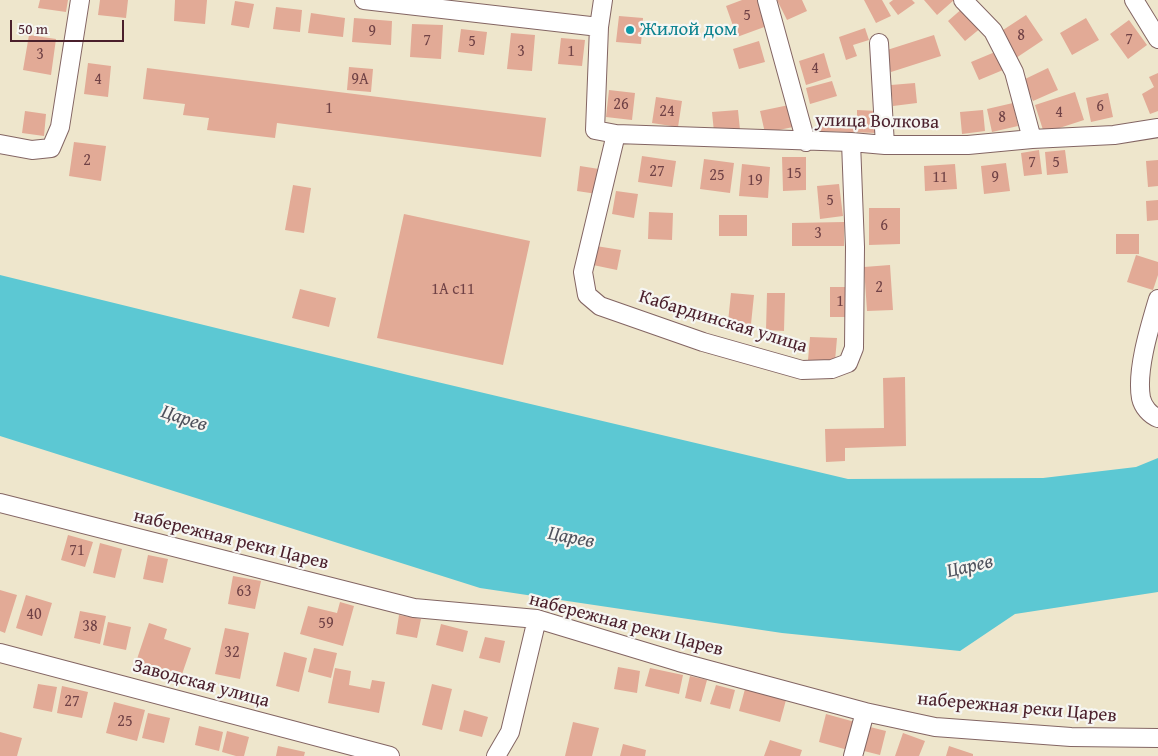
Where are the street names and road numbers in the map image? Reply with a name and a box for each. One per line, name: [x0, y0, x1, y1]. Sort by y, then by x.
street label: улица Волкова: [815, 110, 939, 134]
street label: Кабардинская улица: [636, 286, 810, 358]
street label: набережная реки Царев: [131, 505, 331, 575]
street label: набережная реки Царев: [526, 588, 726, 662]
street label: Заводская улица: [130, 655, 272, 713]
street label: набережная реки Царев: [916, 688, 1118, 728]

